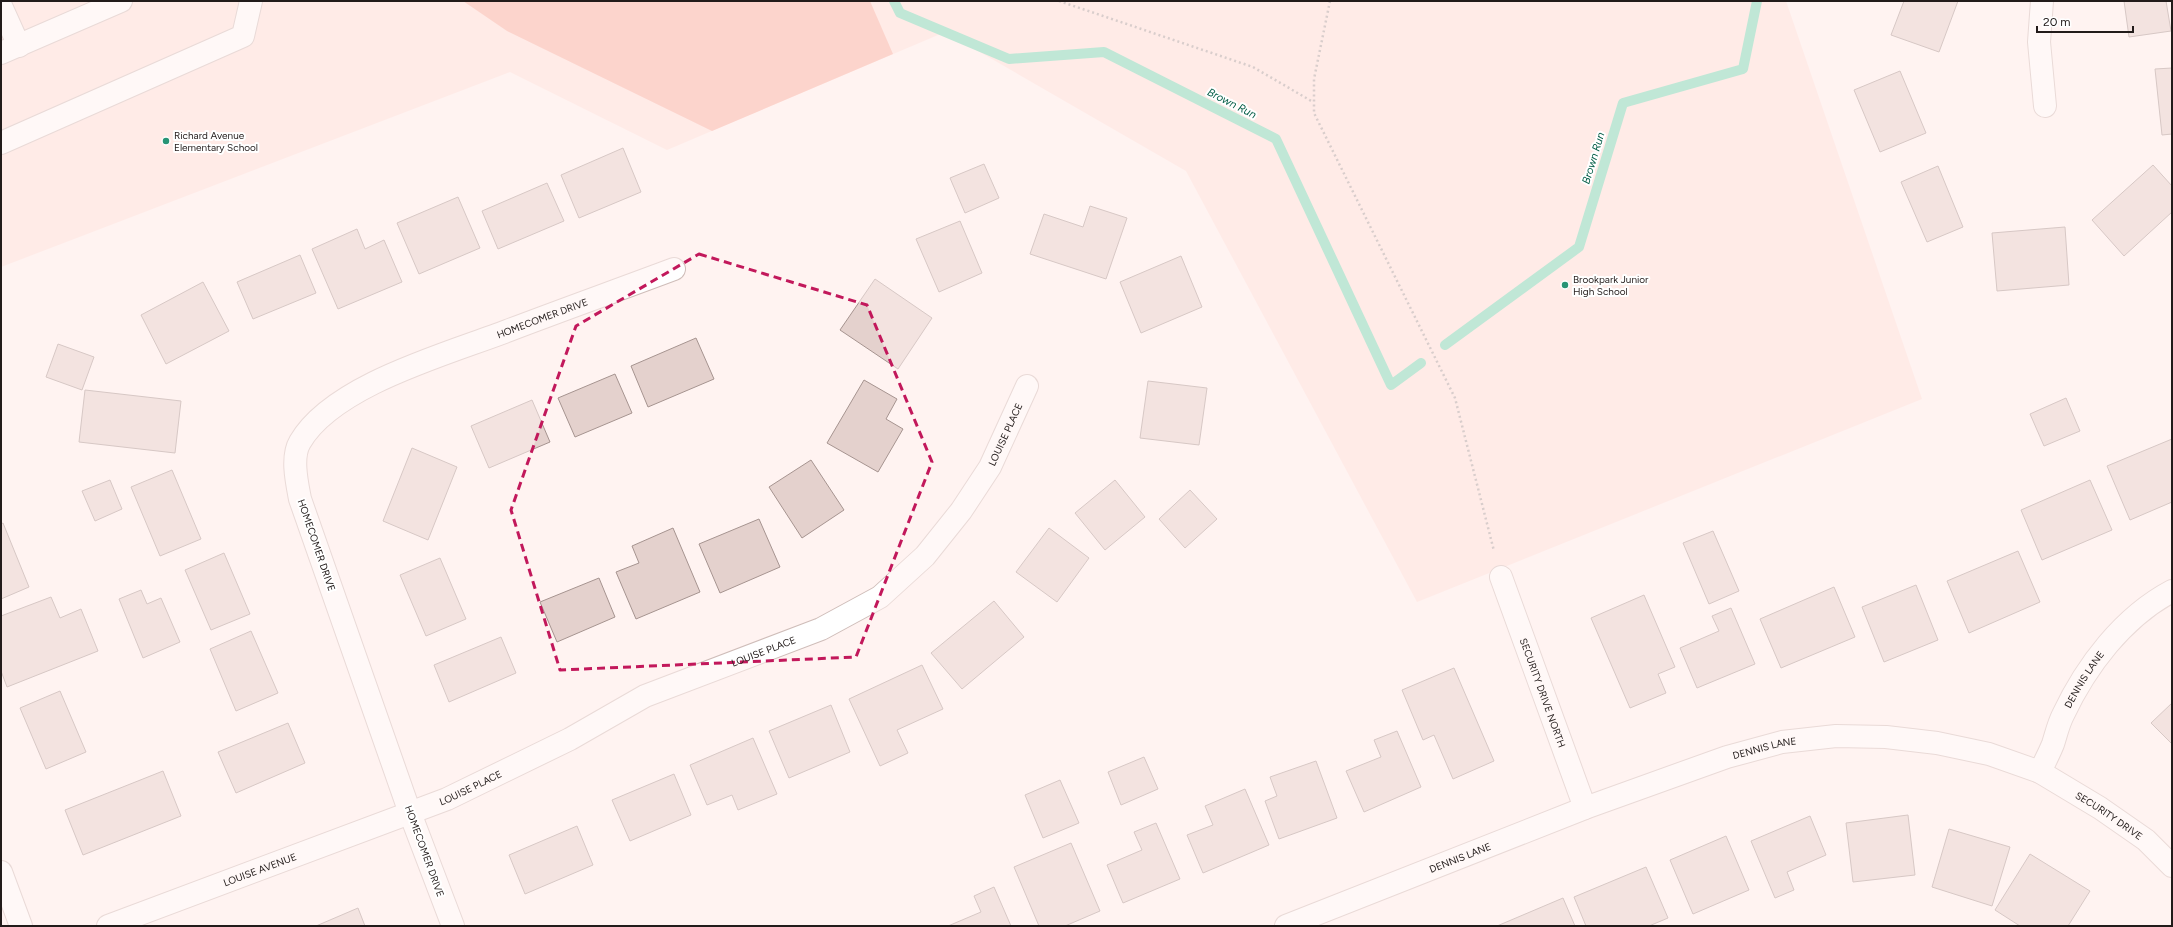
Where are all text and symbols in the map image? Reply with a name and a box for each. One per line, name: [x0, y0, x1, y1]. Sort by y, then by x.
scale bar: [2037, 8, 2133, 34]
text: 20 m: [2043, 15, 2071, 29]
water label: Brown Run: [1205, 86, 1259, 121]
place label: Richard Avenue Elementary School: [174, 129, 258, 154]
water label: Brown Run: [1579, 131, 1607, 186]
marker: Richard Avenue Elementary School: [161, 136, 171, 146]
place label: Brookpark Junior High School: [1573, 273, 1649, 298]
marker: Brookpark Junior High School: [1560, 280, 1570, 290]
street label: HOMECOMER DRIVE: [495, 295, 590, 341]
street label: LOUISE PLACE: [985, 401, 1025, 468]
street label: HOMECOMER DRIVE: [295, 497, 338, 593]
street label: LOUISE PLACE: [730, 633, 798, 670]
street label: SECURITY DRIVE NORTH: [1517, 636, 1568, 749]
street label: DENNIS LANE: [2061, 648, 2107, 710]
street label: DENNIS LANE: [1731, 734, 1797, 762]
street label: LOUISE PLACE: [437, 767, 504, 808]
street label: SECURITY DRIVE: [2073, 789, 2145, 843]
street label: HOMECOMER DRIVE: [402, 804, 447, 899]
street label: DENNIS LANE: [1427, 840, 1493, 876]
street label: LOUISE AVENUE: [222, 850, 298, 889]

